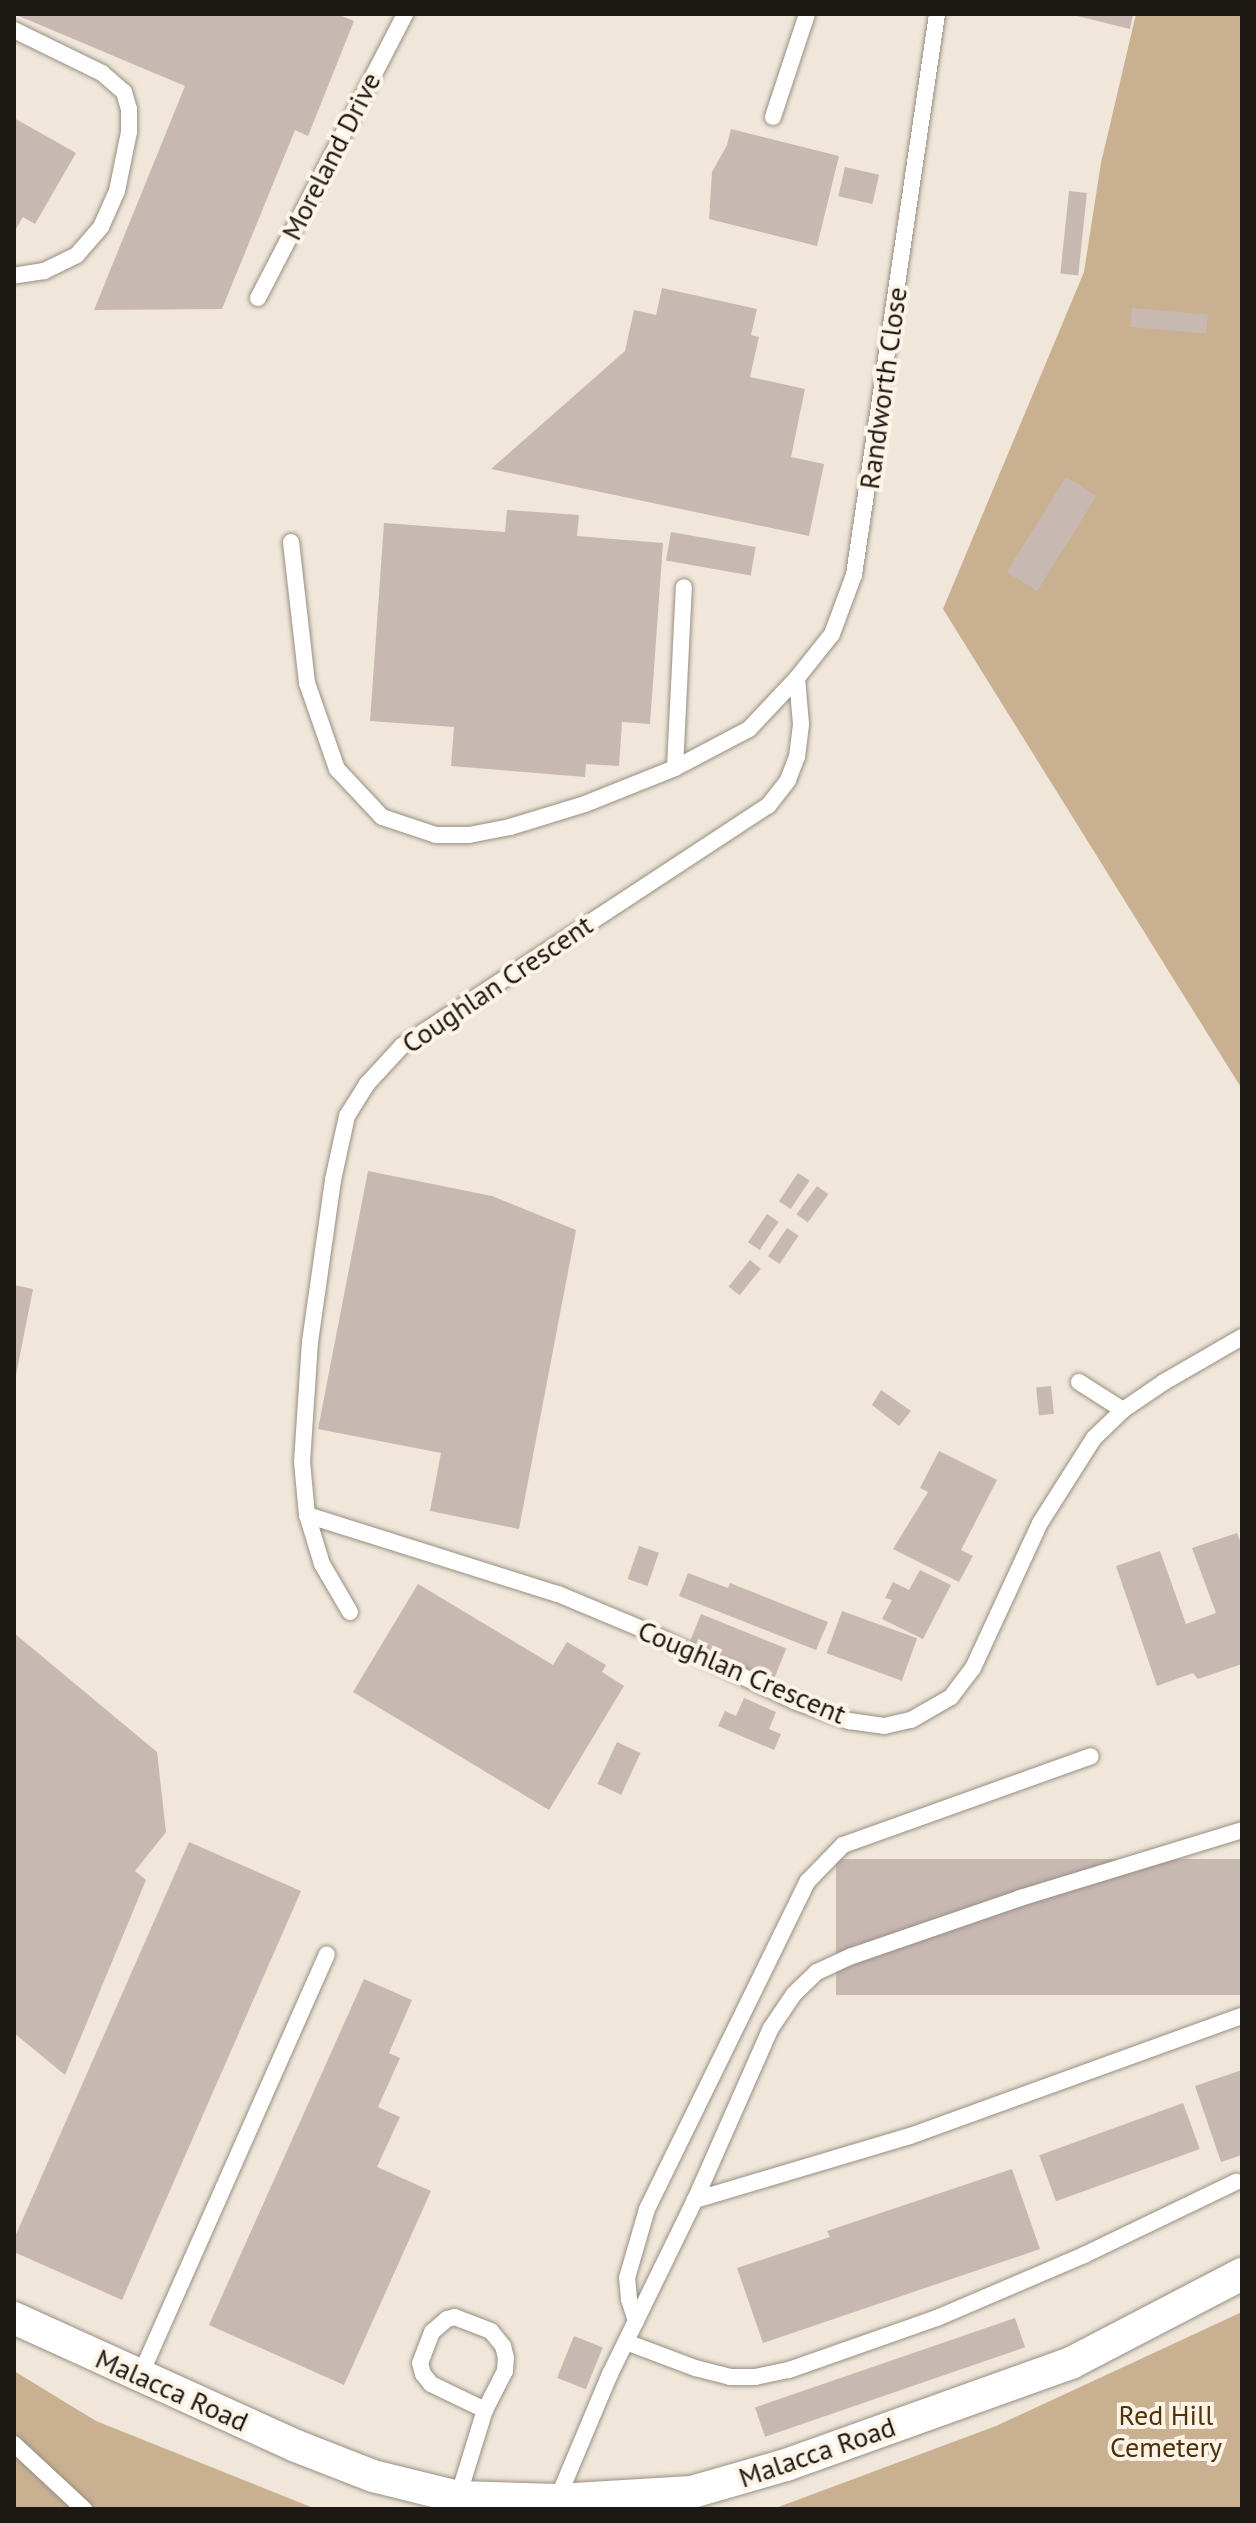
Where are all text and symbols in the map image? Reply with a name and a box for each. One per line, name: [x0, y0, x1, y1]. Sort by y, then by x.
street label: Moreland Drive: [274, 67, 388, 245]
street label: Randworth Close: [852, 285, 914, 491]
street label: Coughlan Crescent: [395, 908, 599, 1060]
street label: Coughlan Crescent: [633, 1613, 851, 1731]
street label: Malacca Road: [91, 2341, 253, 2439]
park label: Red Hill Cemetery: [1110, 2398, 1222, 2464]
street label: Malacca Road: [734, 2410, 900, 2494]

